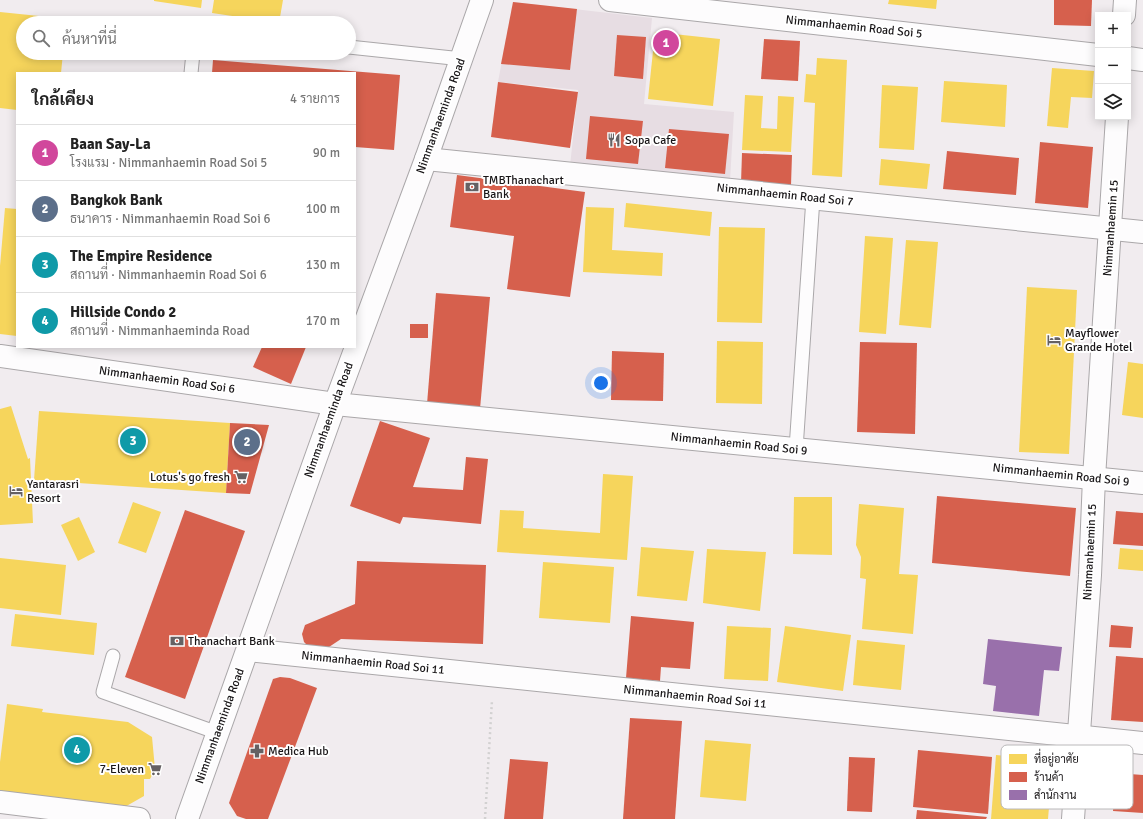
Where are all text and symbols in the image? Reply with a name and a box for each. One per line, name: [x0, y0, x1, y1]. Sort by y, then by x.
street label: Nimmanhaemin Road Soi 5: [785, 12, 923, 42]
map controls: [1095, 12, 1131, 120]
button: +: [1095, 12, 1131, 48]
search box: [16, 16, 356, 60]
icon: search: [30, 27, 52, 49]
pin: 1: [653, 28, 679, 58]
text: ค้นหาที่นี่: [62, 30, 117, 48]
button: −: [1095, 48, 1131, 84]
street label: Nimmanhaeminda Road: [413, 56, 469, 176]
button: layers: [1095, 84, 1131, 120]
text: ใกล้เคียง: [32, 89, 94, 110]
text: 4 รายการ: [290, 91, 340, 107]
restaurant icon: Sopa Cafe: [606, 132, 622, 148]
place label: Sopa Cafe: [625, 133, 676, 148]
text: Baan Say-La: [70, 135, 151, 153]
text: 1: [41, 145, 49, 161]
text: 90 m: [313, 145, 340, 161]
text: โรงแรม · Nimmanhaemin Road Soi 5: [70, 155, 267, 171]
place label: TMBThanachart Bank: [483, 173, 564, 202]
bank icon: TMBThanachart Bank: [464, 179, 480, 195]
street label: Nimmanhaemin 15: [1100, 179, 1122, 277]
street label: Nimmanhaemin Road Soi 7: [716, 180, 854, 210]
text: Bangkok Bank: [70, 191, 163, 209]
text: 2: [41, 201, 49, 217]
text: 100 m: [306, 201, 340, 217]
text: ธนาคาร · Nimmanhaemin Road Soi 6: [70, 211, 271, 227]
text: The Empire Residence: [70, 247, 212, 265]
text: 3: [41, 257, 49, 273]
text: 130 m: [306, 257, 340, 273]
text: สถานที่ · Nimmanhaemin Road Soi 6: [70, 267, 267, 283]
text: Hillside Condo 2: [70, 303, 176, 321]
text: 4: [41, 313, 49, 329]
text: 170 m: [306, 313, 340, 329]
text: สถานที่ · Nimmanhaeminda Road: [70, 323, 250, 339]
place label: Mayflower Grande Hotel: [1065, 326, 1133, 355]
hotel icon: Mayflower Grande Hotel: [1046, 332, 1062, 348]
street label: Nimmanhaeminda Road: [301, 360, 357, 480]
street label: Nimmanhaemin Road Soi 6: [98, 363, 236, 397]
your location: [591, 373, 611, 393]
pin: 3: [120, 426, 146, 456]
pin: 2: [234, 427, 260, 457]
street label: Nimmanhaemin Road Soi 9: [670, 429, 808, 459]
street label: Nimmanhaemin Road Soi 9: [992, 460, 1130, 490]
supermarket icon: Lotus's go fresh: [233, 469, 249, 485]
place label: Lotus's go fresh: [150, 470, 230, 485]
place label: Yantarasri Resort: [27, 477, 79, 506]
hotel icon: Yantarasri Resort: [8, 483, 24, 499]
street label: Nimmanhaemin 15: [1080, 503, 1100, 601]
bank icon: Thanachart Bank: [169, 633, 185, 649]
place label: Thanachart Bank: [188, 634, 275, 649]
street label: Nimmanhaemin Road Soi 11: [301, 648, 445, 678]
street label: Nimmanhaeminda Road: [192, 666, 248, 786]
street label: Nimmanhaemin Road Soi 11: [623, 682, 767, 712]
pin: 4: [64, 735, 90, 765]
pharmacy icon: Medica Hub: [249, 743, 265, 759]
place label: Medica Hub: [268, 744, 329, 759]
legend: [1001, 745, 1133, 809]
text: ที่อยู่อาศัย: [1034, 748, 1079, 767]
supermarket icon: 7-Eleven: [147, 761, 163, 777]
place label: 7-Eleven: [99, 762, 144, 777]
text: ร้านค้า: [1034, 770, 1064, 784]
text: สำนักงาน: [1034, 788, 1076, 802]

